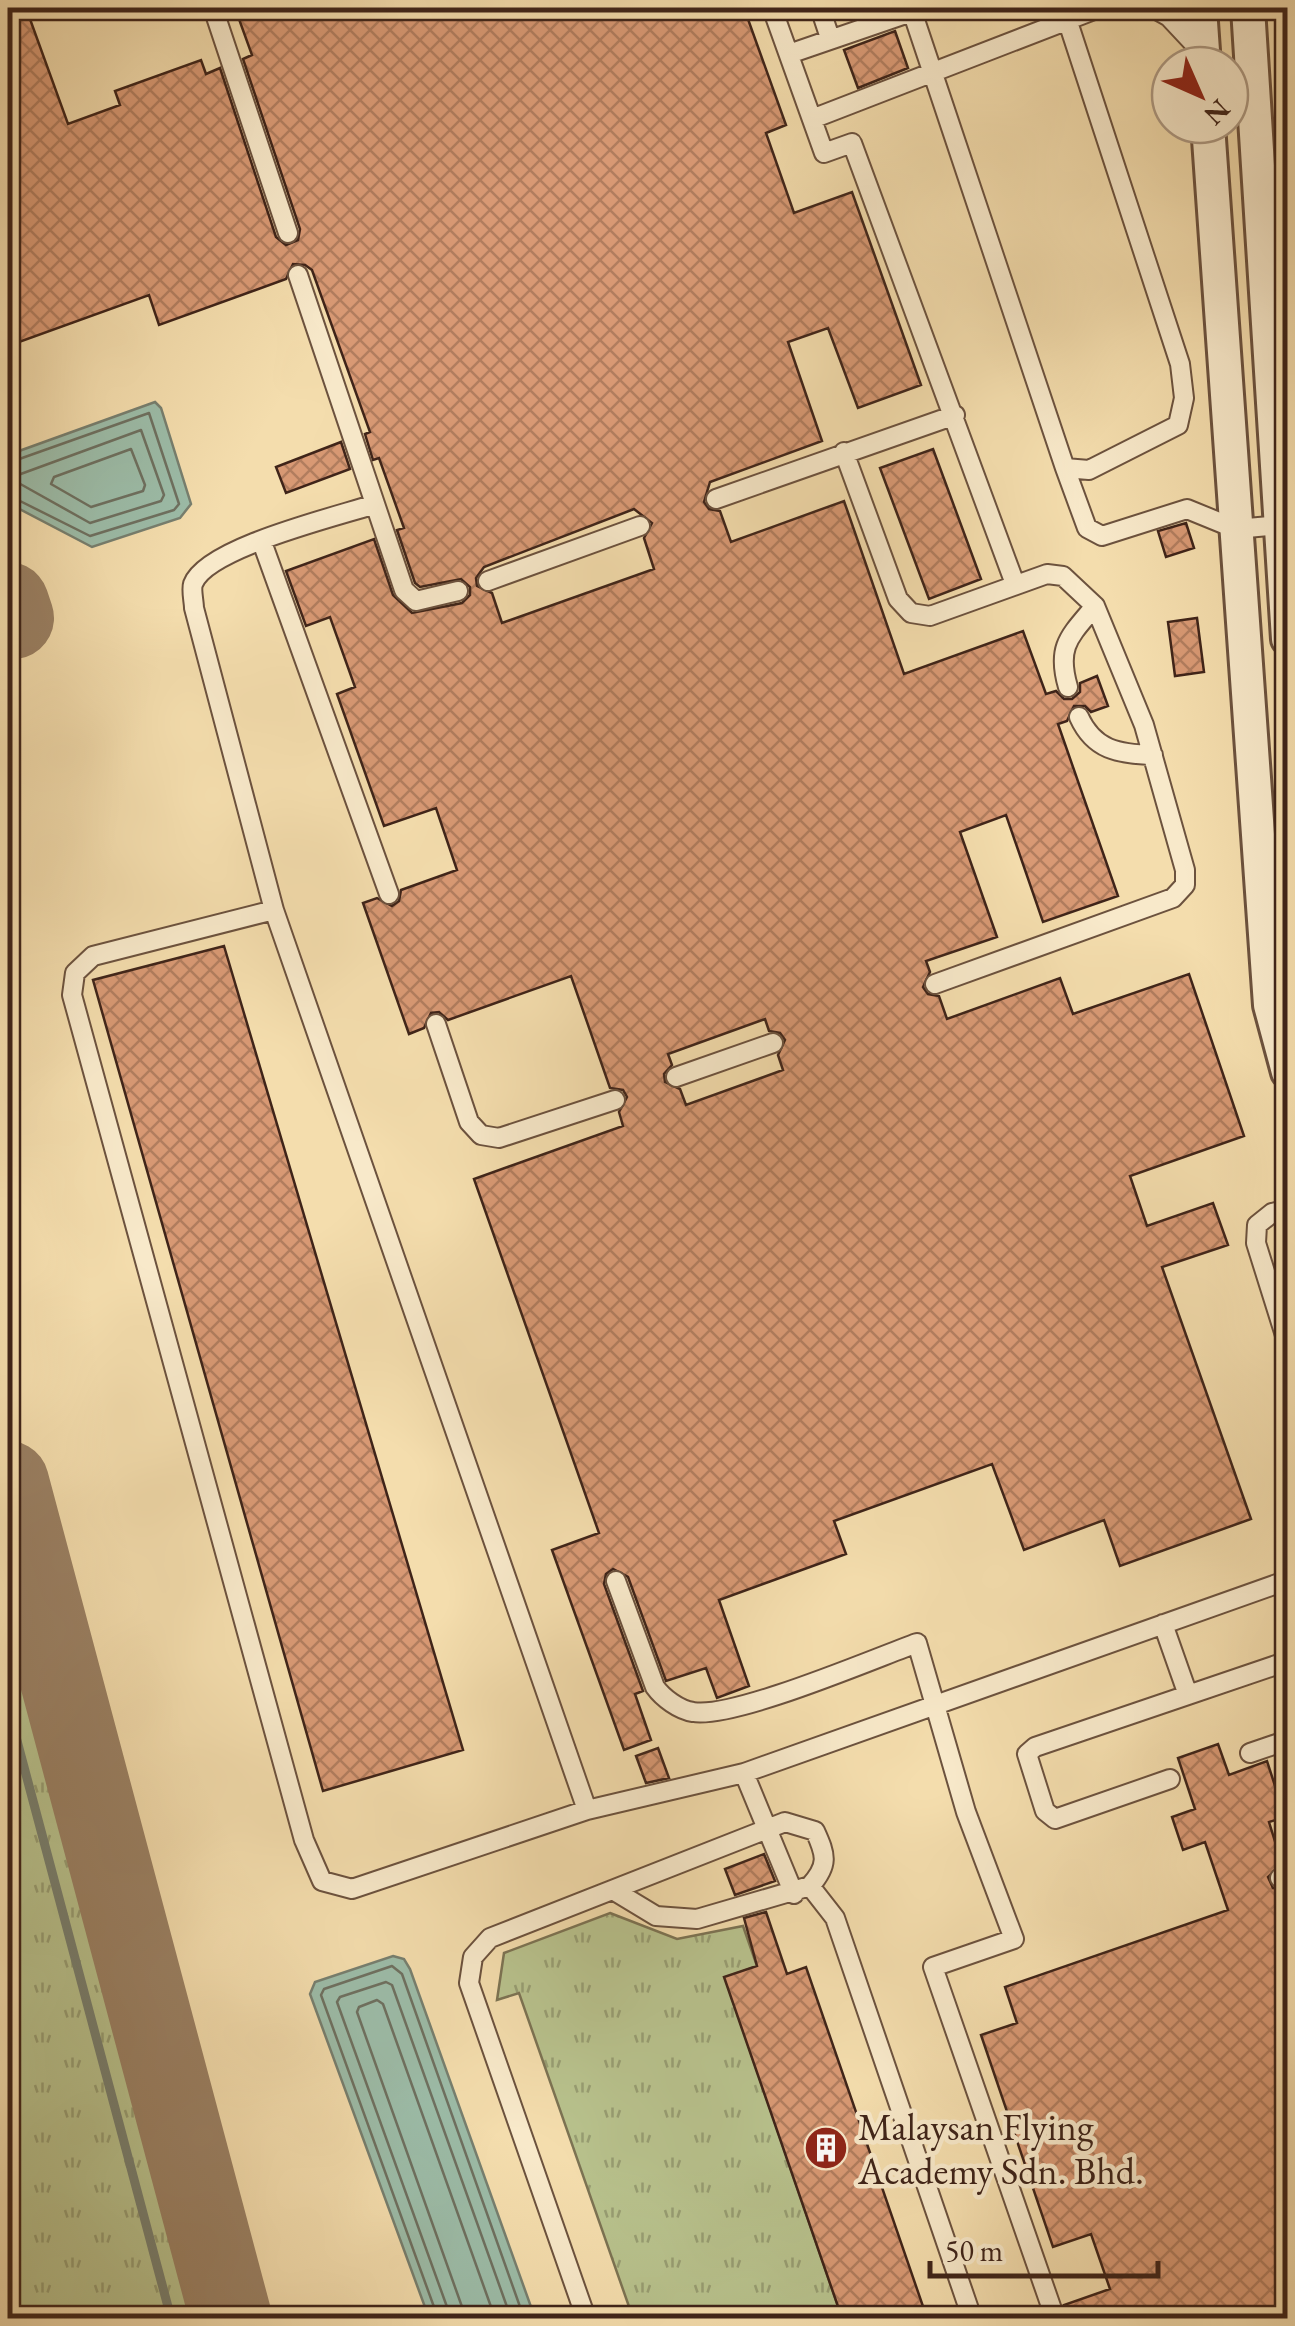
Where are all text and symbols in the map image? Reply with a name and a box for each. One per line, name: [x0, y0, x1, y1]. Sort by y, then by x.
north arrow: [1150, 45, 1250, 145]
text: N: [1197, 92, 1238, 134]
place label: Malaysan Flying Academy Sdn. Bhd.: [857, 2102, 1144, 2195]
building icon: Malaysan Flying Academy Sdn. Bhd.: [803, 2125, 849, 2171]
scale bar: [930, 2216, 1158, 2278]
text: 50 m: [945, 2231, 1003, 2270]

